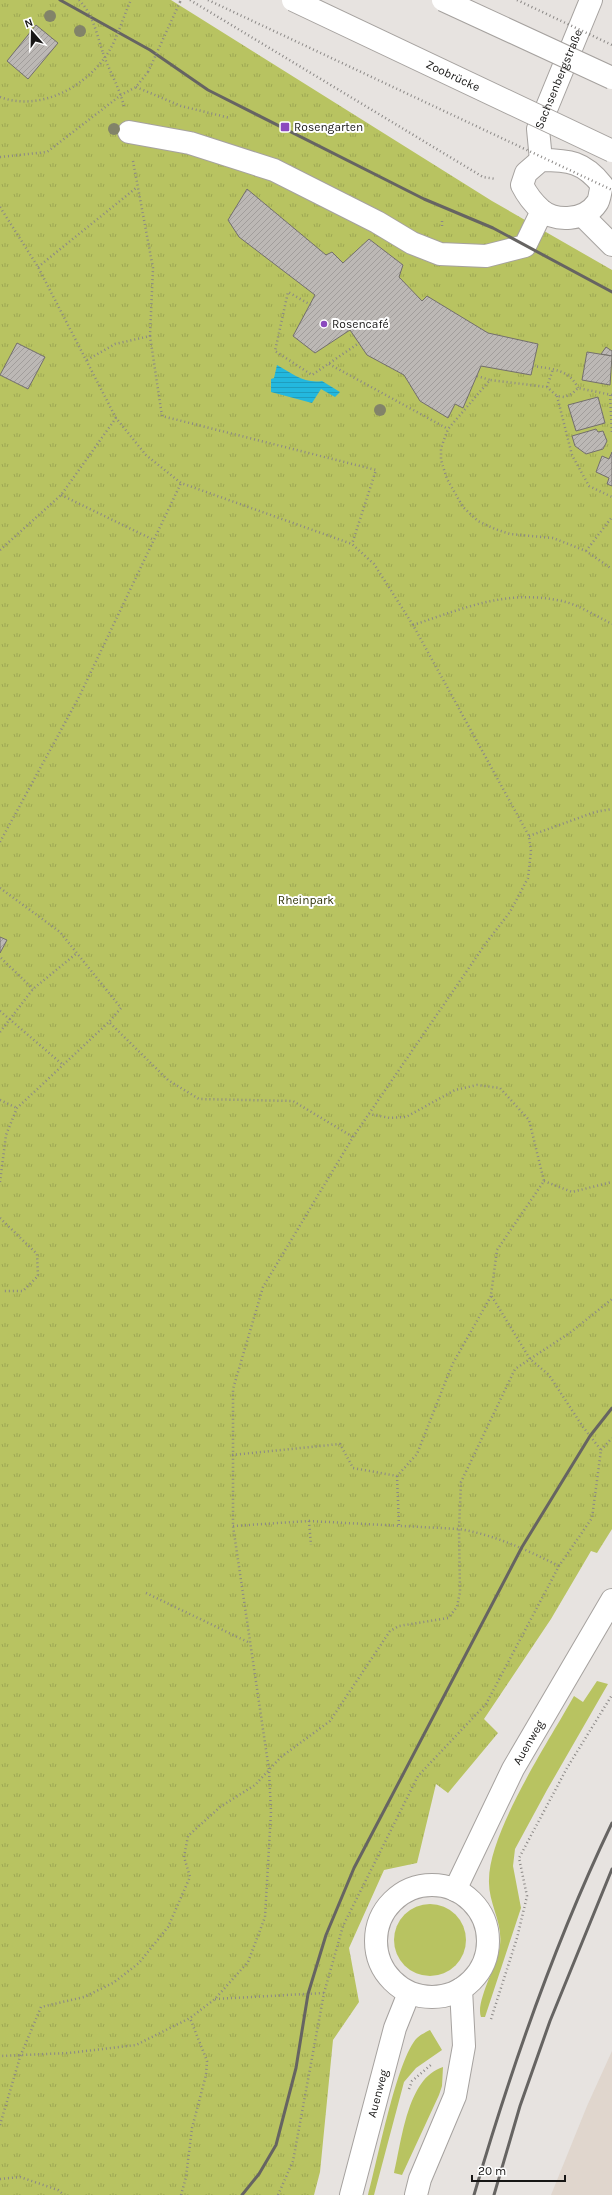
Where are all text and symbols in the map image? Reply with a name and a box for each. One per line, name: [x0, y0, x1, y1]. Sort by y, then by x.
north arrow: [12, 12, 52, 52]
text: N: [23, 16, 35, 31]
street label: Sachsenbergstraße: [532, 27, 585, 131]
street label: Zoobrücke: [424, 57, 482, 94]
place label: Rosengarten: [294, 120, 363, 134]
marker: Rosengarten: [279, 121, 291, 133]
place label: Rosencafé: [332, 317, 389, 331]
marker: Rosencafé: [319, 319, 329, 329]
park label: Rheinpark: [278, 893, 334, 907]
street label: Auenweg: [510, 1717, 547, 1767]
street label: Auenweg: [365, 2068, 391, 2119]
scale bar: [472, 2157, 565, 2183]
text: 20 m: [478, 2164, 506, 2178]

